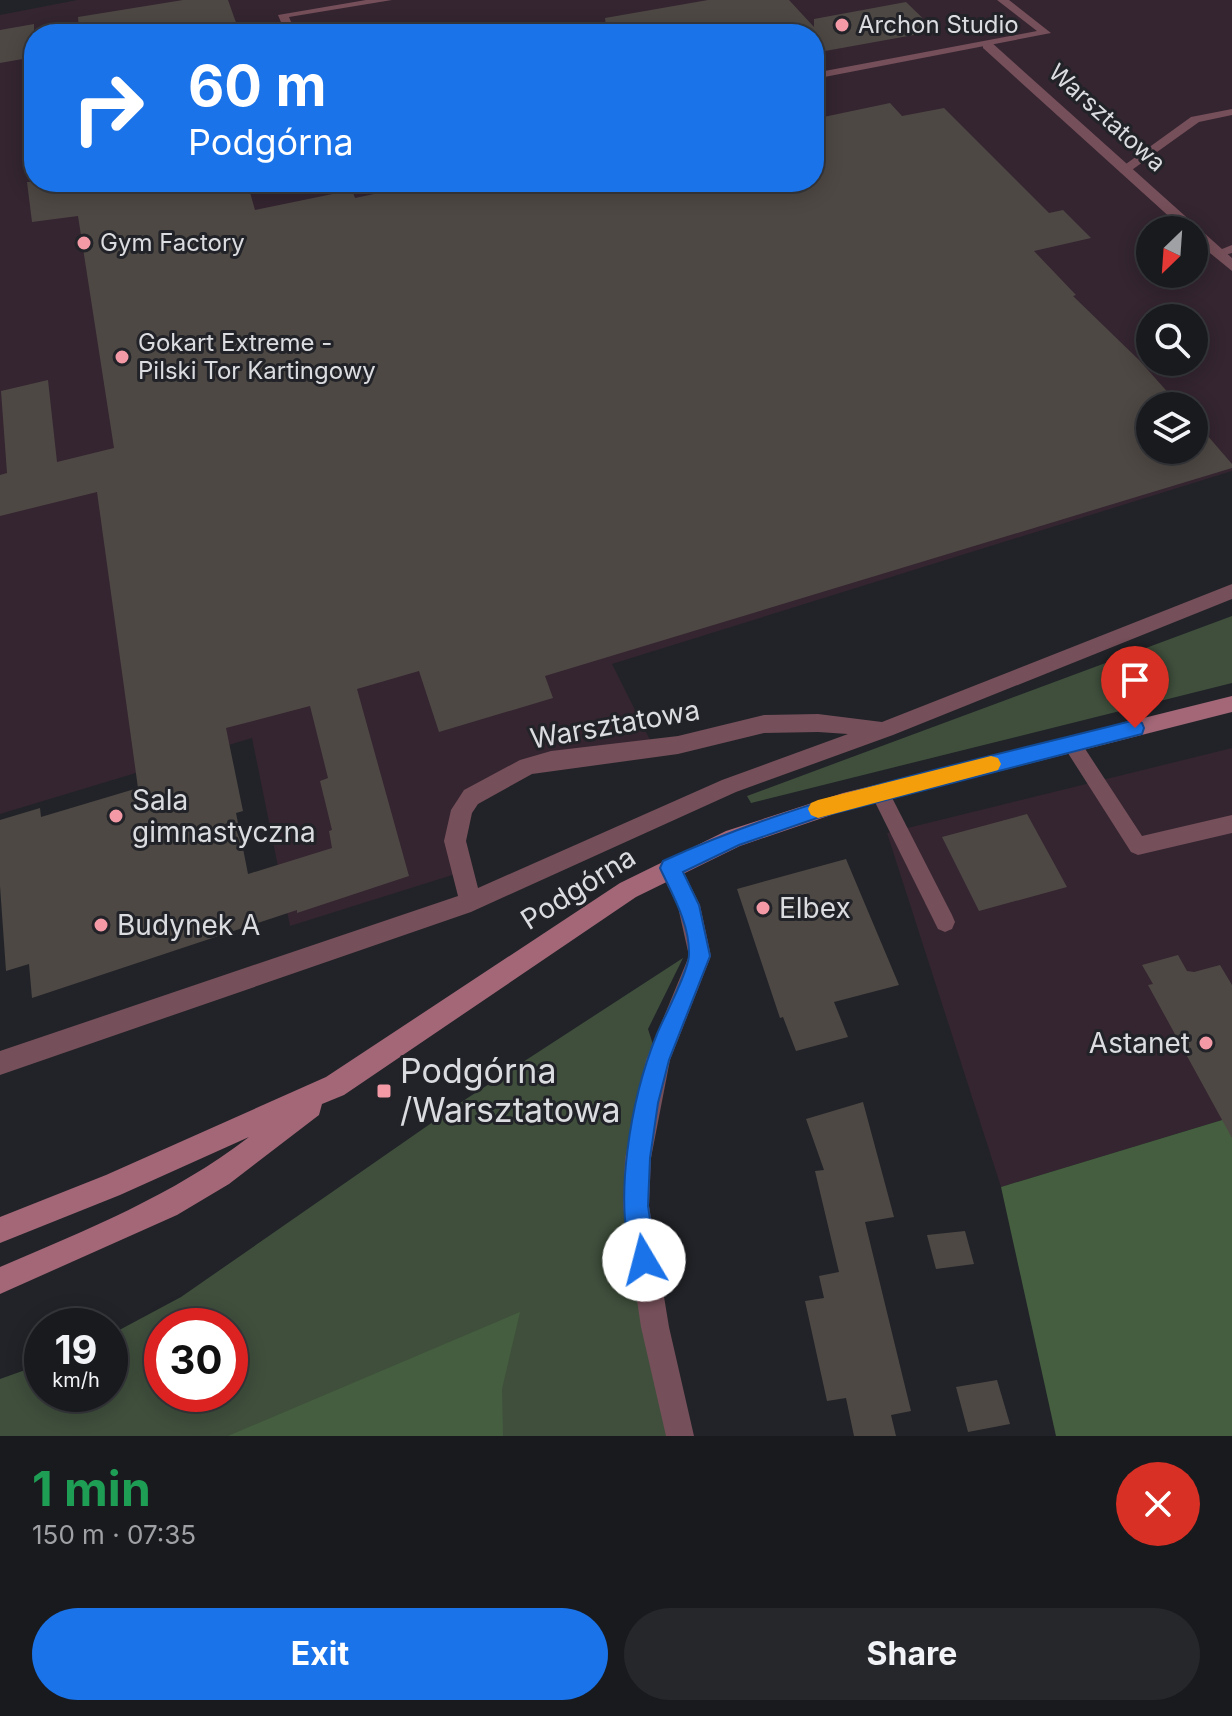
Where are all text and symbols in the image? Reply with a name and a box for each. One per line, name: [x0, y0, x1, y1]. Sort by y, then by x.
place label: Archon Studio: [858, 10, 1019, 39]
marker: Archon Studio: [833, 16, 851, 34]
text: 60 m: [188, 52, 327, 120]
icon: right: [56, 56, 160, 160]
street label: Warsztatowa: [1043, 58, 1172, 178]
text: Podgórna: [188, 120, 354, 164]
north arrow: [1136, 216, 1208, 288]
map controls: [1136, 216, 1208, 464]
place label: Gym Factory: [100, 228, 245, 257]
marker: Gym Factory: [75, 234, 93, 252]
button: search: [1136, 304, 1208, 376]
place label: Gokart Extreme - Pilski Tor Kartingowy: [138, 328, 376, 385]
marker: Gokart Extreme - Pilski Tor Kartingowy: [113, 348, 131, 366]
button: layers: [1136, 392, 1208, 464]
pin: [1101, 646, 1169, 728]
icon: arrive: [1113, 658, 1157, 702]
street label: Warsztatowa: [528, 692, 702, 756]
place label: Sala gimnastyczna: [132, 783, 316, 849]
marker: Sala gimnastyczna: [107, 807, 125, 825]
street label: Podgórna: [514, 839, 642, 937]
place label: Elbex: [779, 891, 851, 925]
marker: Elbex: [754, 899, 772, 917]
place label: Budynek A: [117, 908, 260, 942]
marker: Budynek A: [92, 916, 110, 934]
place label: Astanet: [1089, 1026, 1190, 1060]
marker: Astanet: [1197, 1034, 1215, 1052]
place label: Podgórna /Warsztatowa: [400, 1050, 621, 1130]
marker: Podgórna /Warsztatowa: [375, 1082, 393, 1100]
position arrow: [602, 1218, 686, 1302]
speed limit sign: 30: [144, 1308, 248, 1412]
text: 19: [54, 1325, 98, 1374]
text: km/h: [52, 1368, 100, 1392]
text: 1 min: [32, 1459, 151, 1518]
button: close: [1116, 1462, 1200, 1546]
text: 150 m · 07:35: [32, 1519, 196, 1550]
button: Exit: [32, 1608, 608, 1700]
button: Share: [624, 1608, 1200, 1700]

